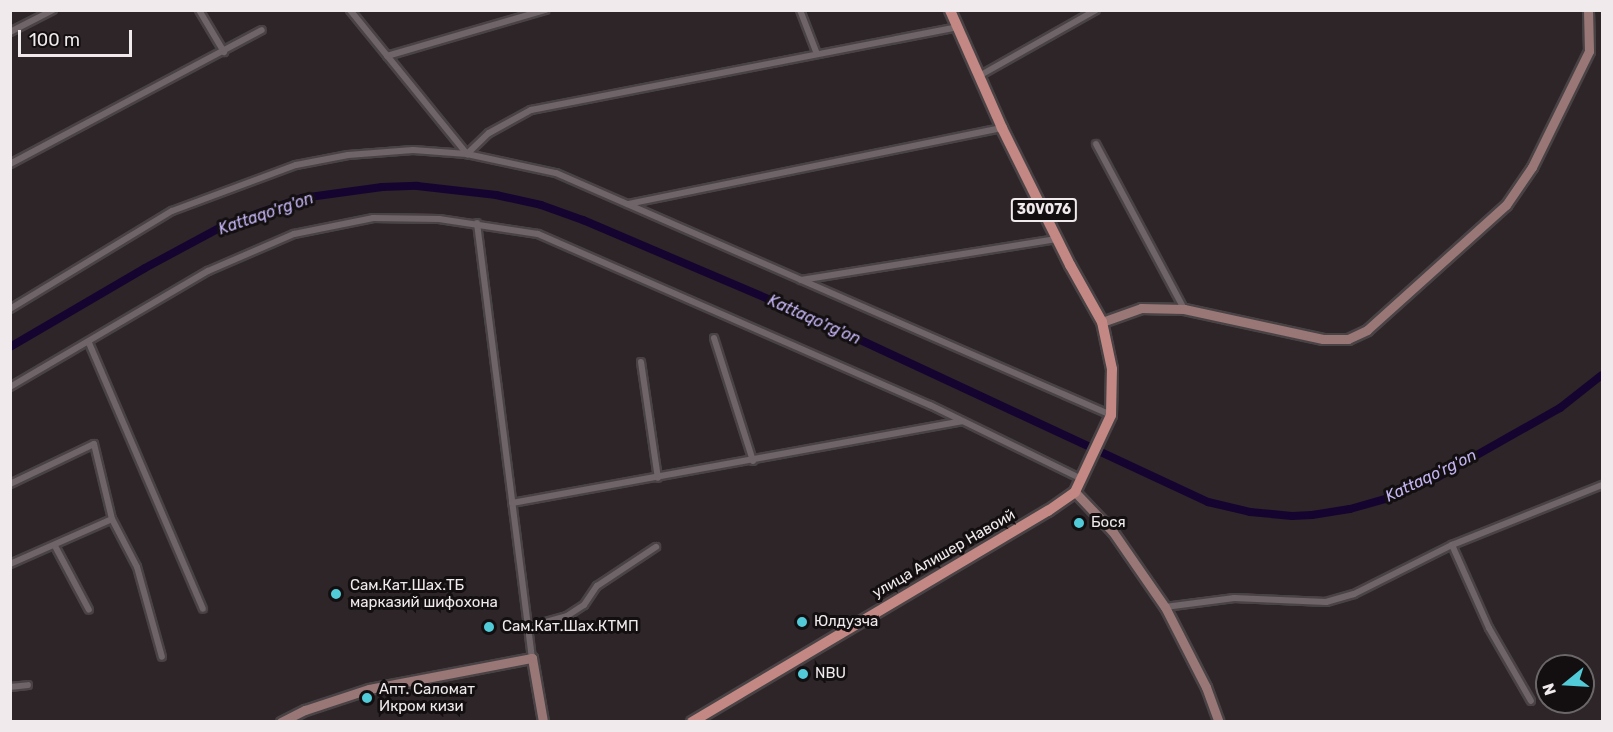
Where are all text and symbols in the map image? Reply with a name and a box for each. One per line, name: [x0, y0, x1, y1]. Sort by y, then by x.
scale bar: [21, 18, 135, 56]
text: 100 m: [29, 29, 80, 51]
water label: Kattaqo'rg'on: [216, 189, 316, 239]
road number: 30V076: [1010, 199, 1078, 221]
water label: Kattaqo'rg'on: [765, 291, 863, 349]
water label: Kattaqo'rg'on: [1382, 446, 1480, 506]
street label: улица Алишер Навоий: [869, 506, 1019, 602]
place label: Бося: [1091, 514, 1126, 532]
marker: Бося: [1072, 516, 1086, 530]
place label: Сам.Кат.Шах.ТБ марказий шифохона: [350, 576, 498, 611]
marker: Сам.Кат.Шах.ТБ марказий шифохона: [327, 585, 345, 603]
place label: Юлдузча: [814, 613, 878, 631]
marker: Юлдузча: [795, 615, 809, 629]
marker: Сам.Кат.Шах.КТМП: [480, 618, 498, 636]
place label: Сам.Кат.Шах.КТМП: [502, 618, 639, 636]
north arrow: [1535, 654, 1595, 714]
place label: NBU: [815, 665, 846, 683]
marker: NBU: [796, 667, 810, 681]
place label: Апт. Саломат Икром кизи: [379, 680, 475, 715]
text: N: [1538, 681, 1560, 698]
marker: Апт. Саломат Икром кизи: [360, 691, 374, 705]

